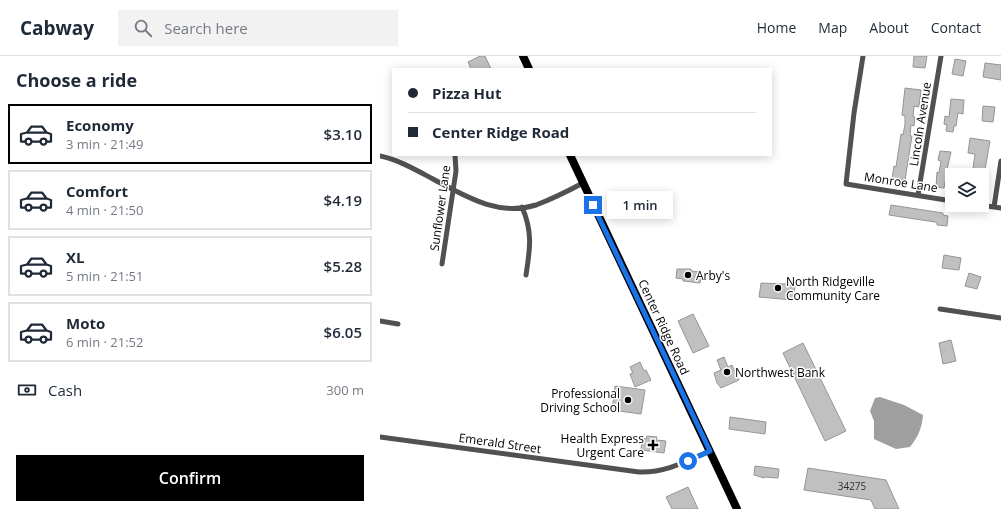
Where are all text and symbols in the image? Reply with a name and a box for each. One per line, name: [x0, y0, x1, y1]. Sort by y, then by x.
search box: [118, 10, 398, 46]
text: Cabway: [20, 15, 94, 41]
icon: search: [132, 17, 154, 39]
text: Search here: [164, 18, 248, 38]
text: Home: [757, 18, 796, 37]
text: Map: [818, 18, 847, 37]
text: About: [869, 18, 909, 37]
text: Contact: [931, 18, 981, 37]
text: Choose a ride: [16, 68, 137, 92]
street label: Lincoln Avenue: [905, 80, 935, 167]
text: Pizza Hut: [432, 83, 501, 103]
text: Economy: [66, 115, 134, 135]
icon: car: [18, 116, 54, 152]
text: Center Ridge Road: [432, 122, 569, 142]
text: $3.10: [324, 124, 362, 144]
text: 3 min · 21:49: [66, 135, 143, 153]
street label: Sunflower Lane: [426, 164, 454, 252]
street label: Monroe Lane: [863, 168, 939, 196]
map controls: [945, 168, 989, 212]
button: layers: [945, 168, 989, 212]
text: Comfort: [66, 181, 128, 201]
icon: car: [18, 182, 54, 218]
text: $4.19: [324, 190, 362, 210]
callout: 1 min: [607, 191, 673, 219]
route end: [584, 196, 602, 214]
text: 1 min: [622, 196, 658, 214]
text: 4 min · 21:50: [66, 201, 143, 219]
text: XL: [66, 247, 84, 267]
icon: car: [18, 248, 54, 284]
text: $5.28: [324, 256, 362, 276]
text: 5 min · 21:51: [66, 267, 143, 285]
place label: Arby's: [696, 267, 730, 284]
marker: Arby's: [683, 270, 693, 280]
place label: North Ridgeville Community Care: [786, 273, 880, 304]
street label: Center Ridge Road: [634, 277, 694, 377]
marker: North Ridgeville Community Care: [773, 283, 783, 293]
text: Moto: [66, 313, 105, 333]
icon: car: [18, 314, 54, 350]
text: $6.05: [324, 322, 362, 342]
text: 6 min · 21:52: [66, 333, 143, 351]
place label: Northwest Bank: [735, 364, 826, 381]
marker: Northwest Bank: [722, 367, 732, 377]
icon: cash: [16, 379, 38, 401]
text: Cash: [48, 380, 82, 400]
text: 300 m: [326, 381, 364, 399]
place label: Professional Driving School: [540, 385, 620, 416]
marker: Professional Driving School: [623, 395, 633, 405]
street label: Emerald Street: [458, 429, 542, 457]
place label: Health Express Urgent Care: [561, 430, 644, 461]
marker: Health Express Urgent Care: [647, 439, 659, 451]
route start: [679, 452, 697, 470]
button: Confirm: [16, 455, 364, 501]
house number: 34275: [838, 479, 867, 493]

